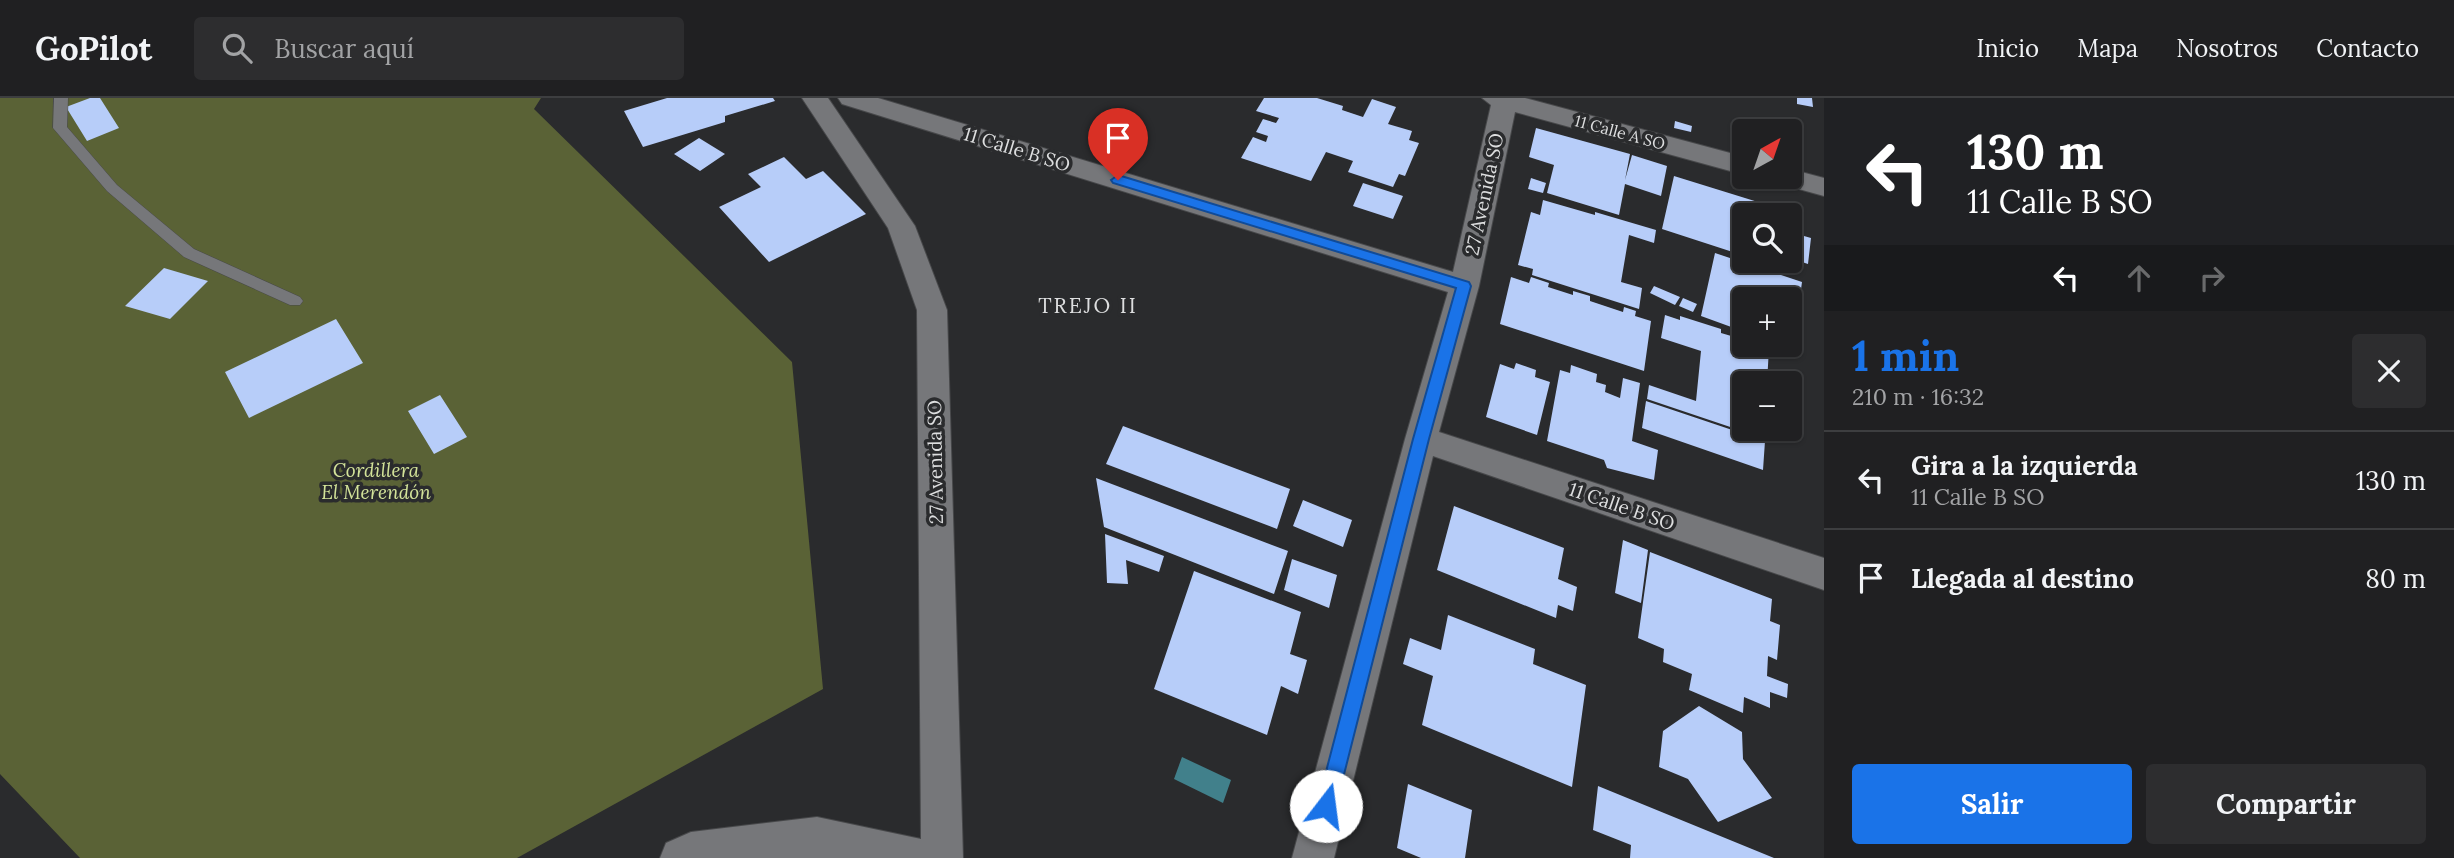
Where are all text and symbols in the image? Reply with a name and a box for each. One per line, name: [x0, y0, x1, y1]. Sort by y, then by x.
search box: [194, 17, 684, 80]
text: GoPilot: [35, 27, 152, 69]
icon: search: [218, 29, 256, 67]
text: Buscar aquí: [274, 32, 414, 65]
text: Inicio: [1976, 33, 2039, 64]
text: Mapa: [2077, 33, 2138, 64]
text: Nosotros: [2176, 33, 2278, 64]
text: Contacto: [2316, 33, 2419, 64]
pin: [1088, 108, 1148, 180]
street label: 11 Calle A SO: [1573, 110, 1667, 154]
icon: arrive: [1099, 119, 1137, 157]
north arrow: [1732, 119, 1802, 189]
map controls: [1732, 119, 1802, 441]
text: 130 m: [1967, 120, 2103, 182]
street label: 11 Calle B SO: [961, 121, 1073, 177]
icon: left: [1852, 126, 1943, 217]
street label: 27 Avenida SO: [1459, 131, 1509, 257]
text: 11 Calle B SO: [1967, 181, 2153, 222]
button: search: [1732, 203, 1802, 273]
icon: left: [2047, 259, 2085, 297]
icon: ahead: [2120, 259, 2158, 297]
icon: right: [2193, 259, 2231, 297]
button: +: [1732, 287, 1802, 357]
district label: TREJO II: [1038, 292, 1138, 319]
text: 1 min: [1852, 329, 1959, 383]
button: close: [2352, 334, 2426, 408]
button: −: [1732, 371, 1802, 441]
text: 210 m · 16:32: [1852, 382, 1984, 411]
street label: 27 Avenida SO: [922, 400, 948, 524]
text: Gira a la izquierda: [1911, 449, 2138, 482]
park label: Cordillera El Merendón: [321, 458, 431, 504]
icon: left: [1852, 461, 1890, 499]
text: 130 m: [2356, 464, 2426, 497]
street label: 11 Calle B SO: [1566, 477, 1678, 535]
text: 11 Calle B SO: [1911, 482, 2044, 511]
icon: arrive: [1852, 559, 1890, 597]
text: Llegada al destino: [1911, 562, 2134, 595]
text: 80 m: [2365, 562, 2426, 595]
button: Salir: [1852, 764, 2132, 844]
button: Compartir: [2146, 764, 2426, 844]
position arrow: [1289, 769, 1363, 843]

